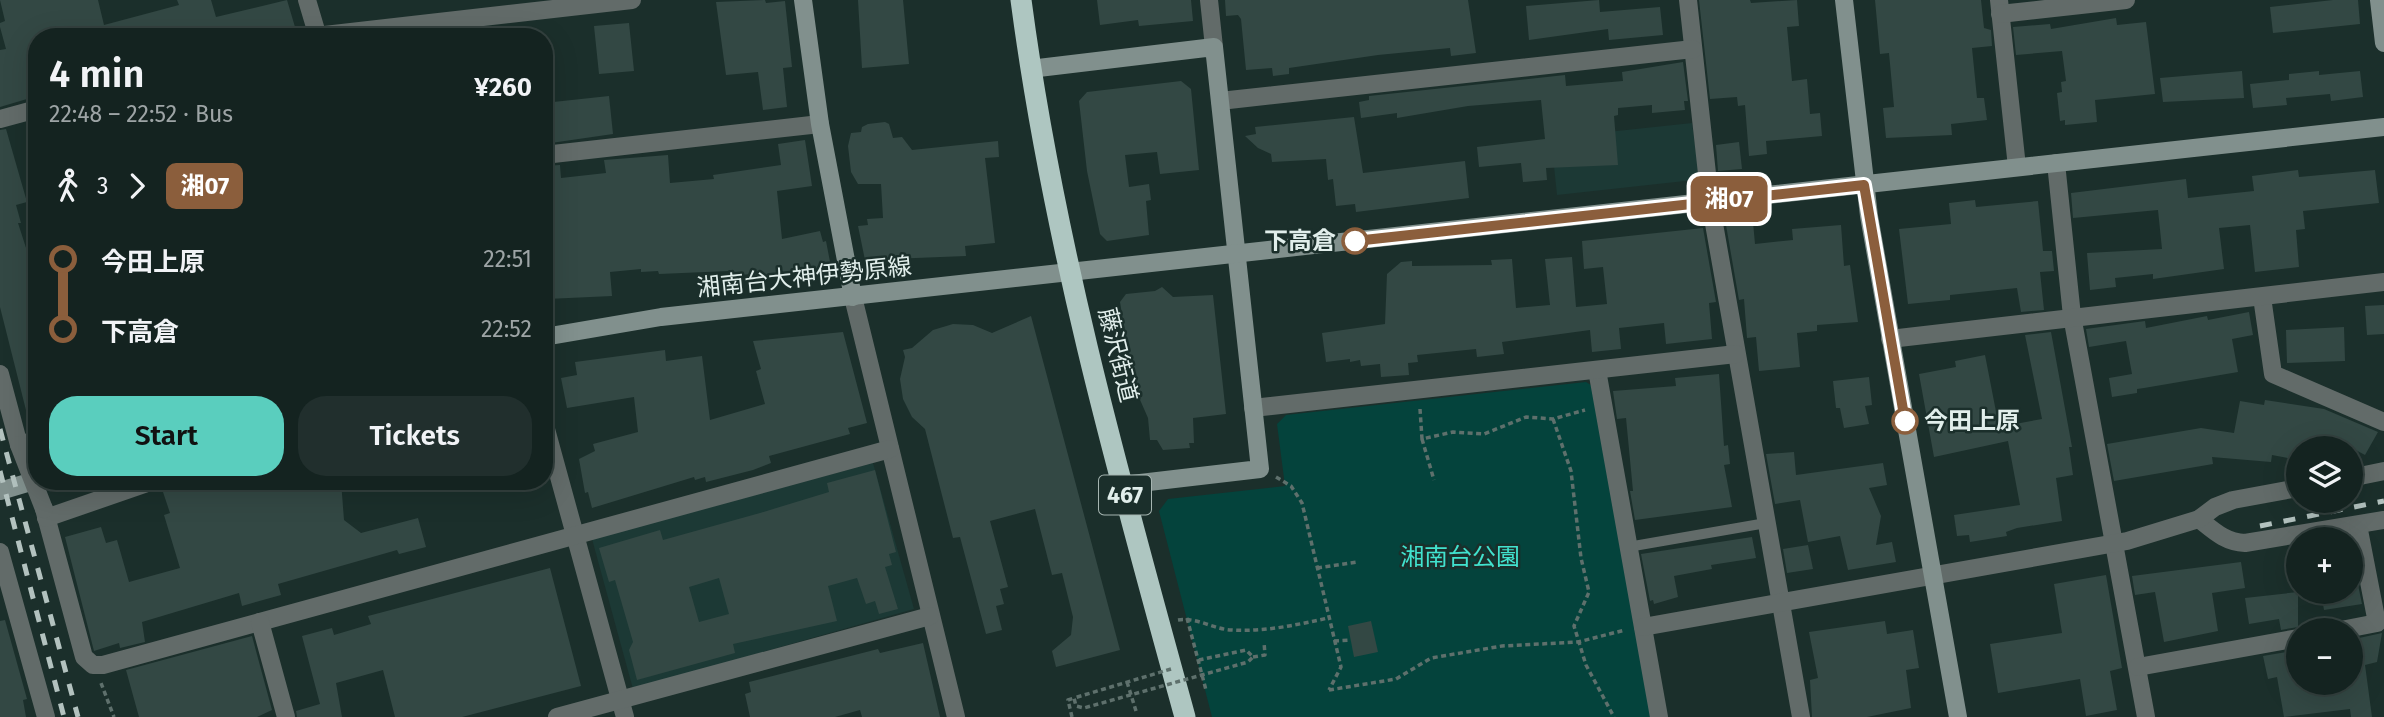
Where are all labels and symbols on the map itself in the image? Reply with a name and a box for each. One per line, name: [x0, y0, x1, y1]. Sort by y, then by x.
line badge: 湘07: [1689, 176, 1769, 222]
place label: 下高倉: [1264, 227, 1336, 255]
marker: 下高倉: [1342, 228, 1368, 254]
street label: 湘南台大神伊勢原線: [695, 252, 913, 302]
street label: 藤沢街道: [1093, 305, 1143, 405]
place label: 今田上原: [1924, 407, 2020, 435]
marker: 今田上原: [1892, 408, 1918, 434]
road number: 467: [1099, 475, 1151, 514]
park label: 湘南台公園: [1400, 543, 1520, 571]

